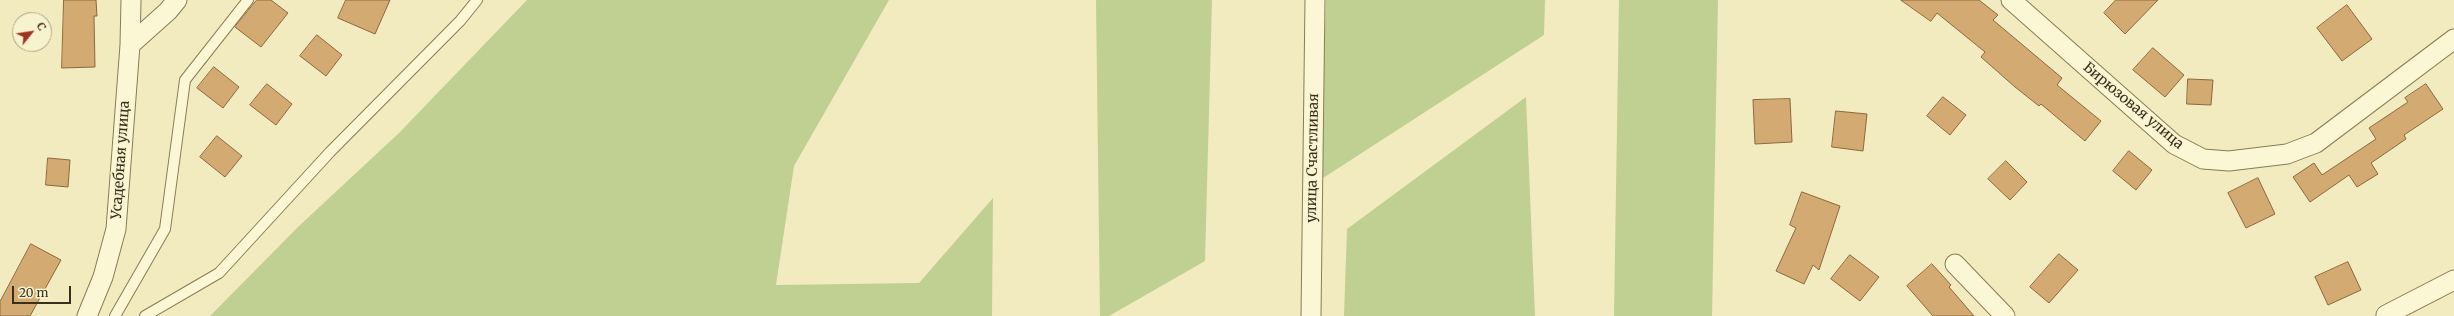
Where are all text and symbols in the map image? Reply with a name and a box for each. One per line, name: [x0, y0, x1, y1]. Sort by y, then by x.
north arrow: [12, 12, 52, 52]
text: С: [34, 20, 49, 33]
street label: Бирюзовая улица: [2079, 59, 2187, 153]
street label: улица Счастливая: [1303, 93, 1323, 223]
street label: Усадебная улица: [108, 100, 134, 220]
scale bar: [14, 278, 73, 304]
text: 20 m: [19, 285, 48, 300]

